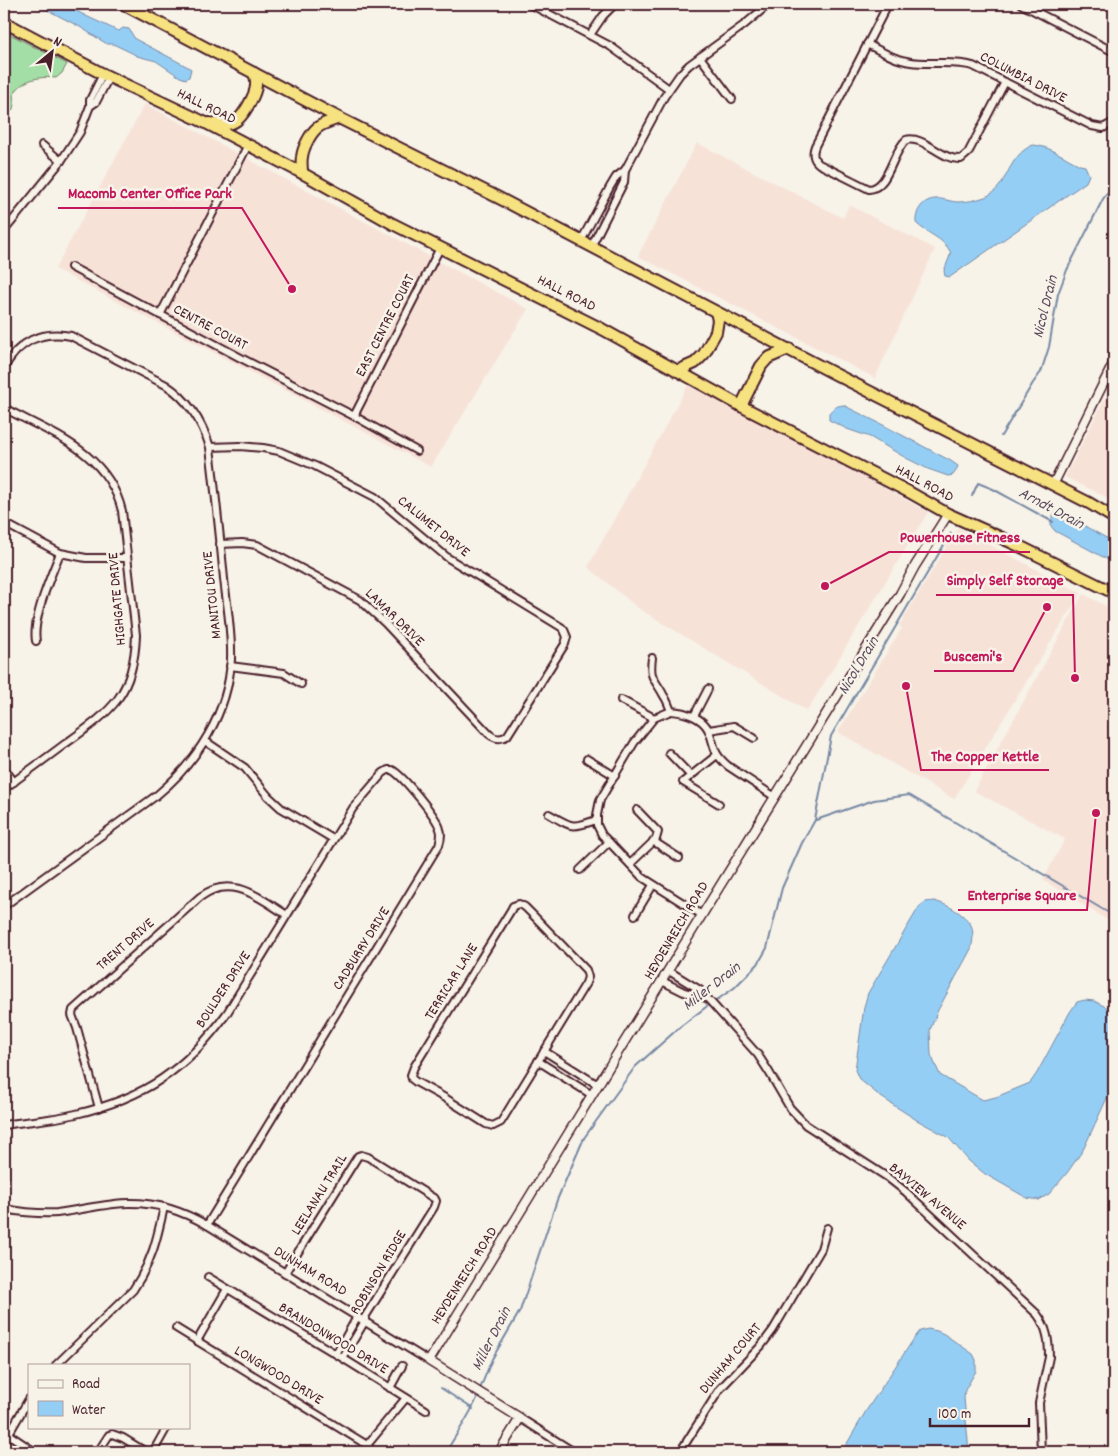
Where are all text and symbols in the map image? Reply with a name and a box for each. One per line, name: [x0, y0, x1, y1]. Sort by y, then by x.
north arrow: [28, 28, 78, 78]
text: N: [49, 32, 65, 53]
street label: COLUMBIA DRIVE: [976, 47, 1071, 110]
street label: HALL ROAD: [173, 83, 240, 131]
callout: Macomb Center Office Park: [58, 177, 242, 208]
text: Macomb Center Office Park: [68, 183, 232, 206]
street label: HALL ROAD: [533, 270, 599, 318]
street label: EAST CENTRE COURT: [351, 271, 421, 381]
water label: Nicol Drain: [1027, 273, 1065, 341]
street label: CENTRE COURT: [169, 299, 251, 357]
street label: HALL ROAD: [891, 459, 957, 509]
water label: Arndt Drain: [1014, 482, 1088, 536]
street label: CALUMET DRIVE: [392, 491, 474, 563]
callout: Powerhouse Fitness: [889, 521, 1030, 552]
text: Powerhouse Fitness: [900, 527, 1020, 550]
street label: MANITOU DRIVE: [197, 550, 229, 640]
street label: HIGHGATE DRIVE: [103, 551, 133, 646]
callout: Simply Self Storage: [936, 564, 1073, 595]
text: Simply Self Storage: [946, 570, 1064, 593]
street label: LAMAR DRIVE: [359, 584, 429, 652]
water label: Nicol Drain: [833, 632, 886, 699]
callout: Buscemi's: [934, 640, 1013, 671]
text: Buscemi's: [944, 646, 1003, 669]
callout: The Copper Kettle: [921, 739, 1049, 770]
text: The Copper Kettle: [931, 746, 1039, 769]
street label: HEYDENREICH ROAD: [639, 878, 715, 984]
callout: Enterprise Square: [958, 879, 1087, 910]
text: Enterprise Square: [968, 885, 1076, 908]
street label: CADBURRY DRIVE: [328, 903, 397, 995]
street label: TRENT DRIVE: [92, 913, 160, 976]
street label: TERRICAR LANE: [420, 939, 484, 1025]
street label: BOULDER DRIVE: [191, 947, 257, 1033]
water label: Miller Drain: [678, 956, 747, 1017]
street label: LEELANAU TRAIL: [286, 1150, 354, 1240]
street label: BAYVIEW AVENUE: [883, 1158, 971, 1236]
street label: HEYDENREICH ROAD: [426, 1223, 504, 1329]
street label: ROBINSON RIDGE: [345, 1226, 413, 1319]
street label: DUNHAM ROAD: [269, 1241, 351, 1303]
street label: BRANDONWOOD DRIVE: [274, 1298, 392, 1381]
water label: Miller Drain: [466, 1303, 518, 1375]
street label: DUNHAM COURT: [695, 1319, 767, 1399]
street label: LONGWOOD DRIVE: [229, 1341, 327, 1411]
legend: [28, 1364, 190, 1428]
text: Road: [72, 1374, 100, 1396]
scale bar: [930, 1396, 1029, 1428]
text: Water: [72, 1400, 106, 1422]
text: 100 m: [938, 1404, 971, 1426]

